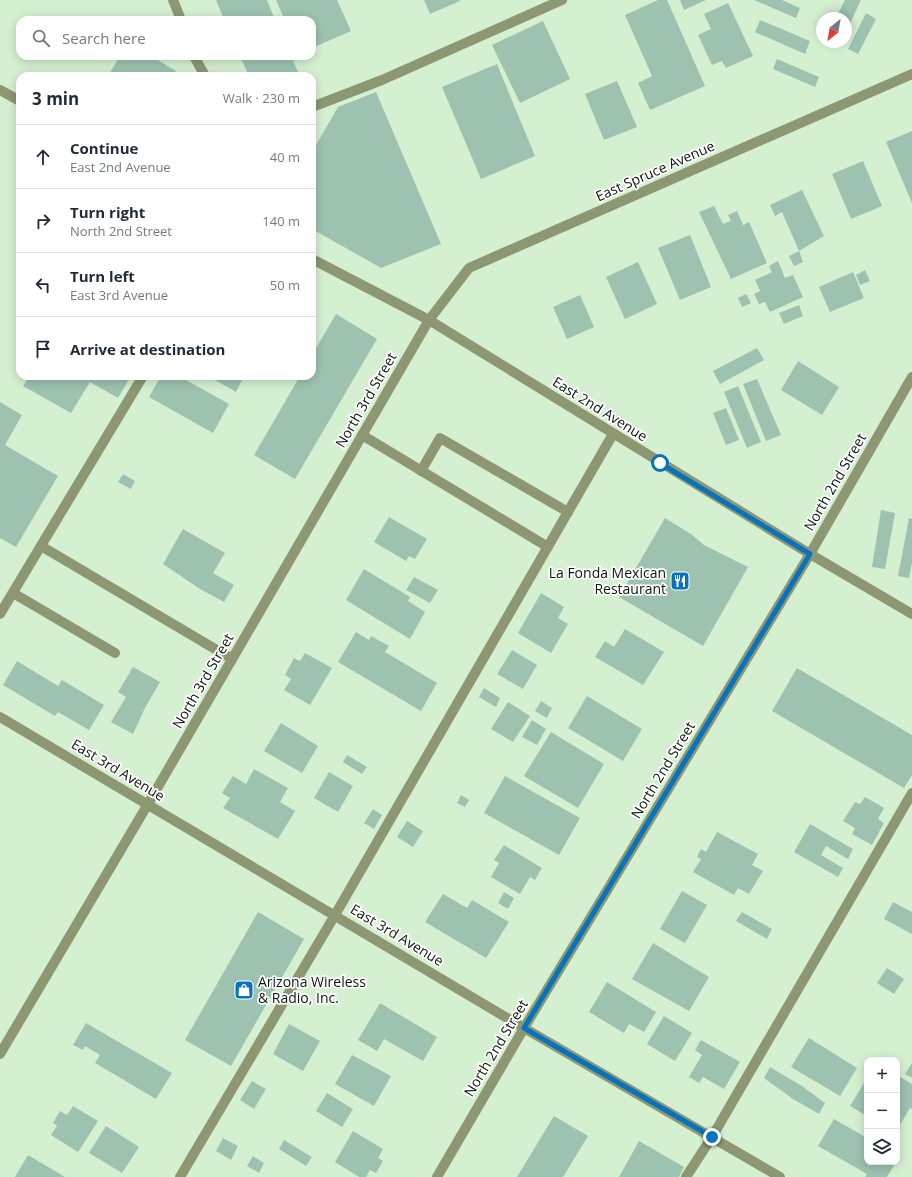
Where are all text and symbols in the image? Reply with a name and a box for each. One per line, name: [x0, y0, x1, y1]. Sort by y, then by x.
north arrow: [816, 12, 852, 48]
search box: [16, 16, 316, 60]
icon: search: [30, 27, 52, 49]
text: Search here: [62, 28, 146, 48]
text: 3 min: [32, 87, 79, 110]
text: Walk · 230 m: [223, 89, 300, 107]
street label: East Spruce Avenue: [592, 136, 717, 205]
text: Continue: [70, 138, 138, 158]
icon: ahead: [32, 146, 54, 168]
text: 40 m: [270, 148, 300, 166]
text: East 2nd Avenue: [70, 158, 171, 176]
text: Turn right: [70, 202, 145, 222]
icon: right: [32, 210, 54, 232]
text: 140 m: [262, 212, 300, 230]
text: North 2nd Street: [70, 222, 172, 240]
text: Turn left: [70, 266, 135, 286]
icon: left: [32, 274, 54, 296]
text: 50 m: [270, 276, 300, 294]
text: East 3rd Avenue: [70, 286, 168, 304]
icon: arrive: [32, 338, 54, 360]
text: Arrive at destination: [70, 339, 225, 359]
street label: North 3rd Street: [331, 349, 401, 451]
street label: East 2nd Avenue: [549, 372, 651, 445]
street label: North 2nd Street: [799, 429, 870, 534]
route start: [651, 454, 669, 472]
place label: La Fonda Mexican Restaurant: [549, 563, 666, 598]
restaurant icon: La Fonda Mexican Restaurant: [669, 570, 691, 592]
street label: North 3rd Street: [168, 630, 238, 732]
street label: North 2nd Street: [626, 718, 699, 822]
street label: East 3rd Avenue: [68, 734, 168, 805]
street label: East 3rd Avenue: [347, 899, 447, 970]
place label: Arizona Wireless & Radio, Inc.: [258, 972, 366, 1007]
shop icon: Arizona Wireless & Radio, Inc.: [233, 979, 255, 1001]
street label: North 2nd Street: [459, 996, 532, 1100]
map controls: [864, 1057, 900, 1165]
button: +: [864, 1057, 900, 1093]
button: −: [864, 1093, 900, 1129]
route end: [703, 1128, 721, 1146]
button: layers: [864, 1129, 900, 1165]

